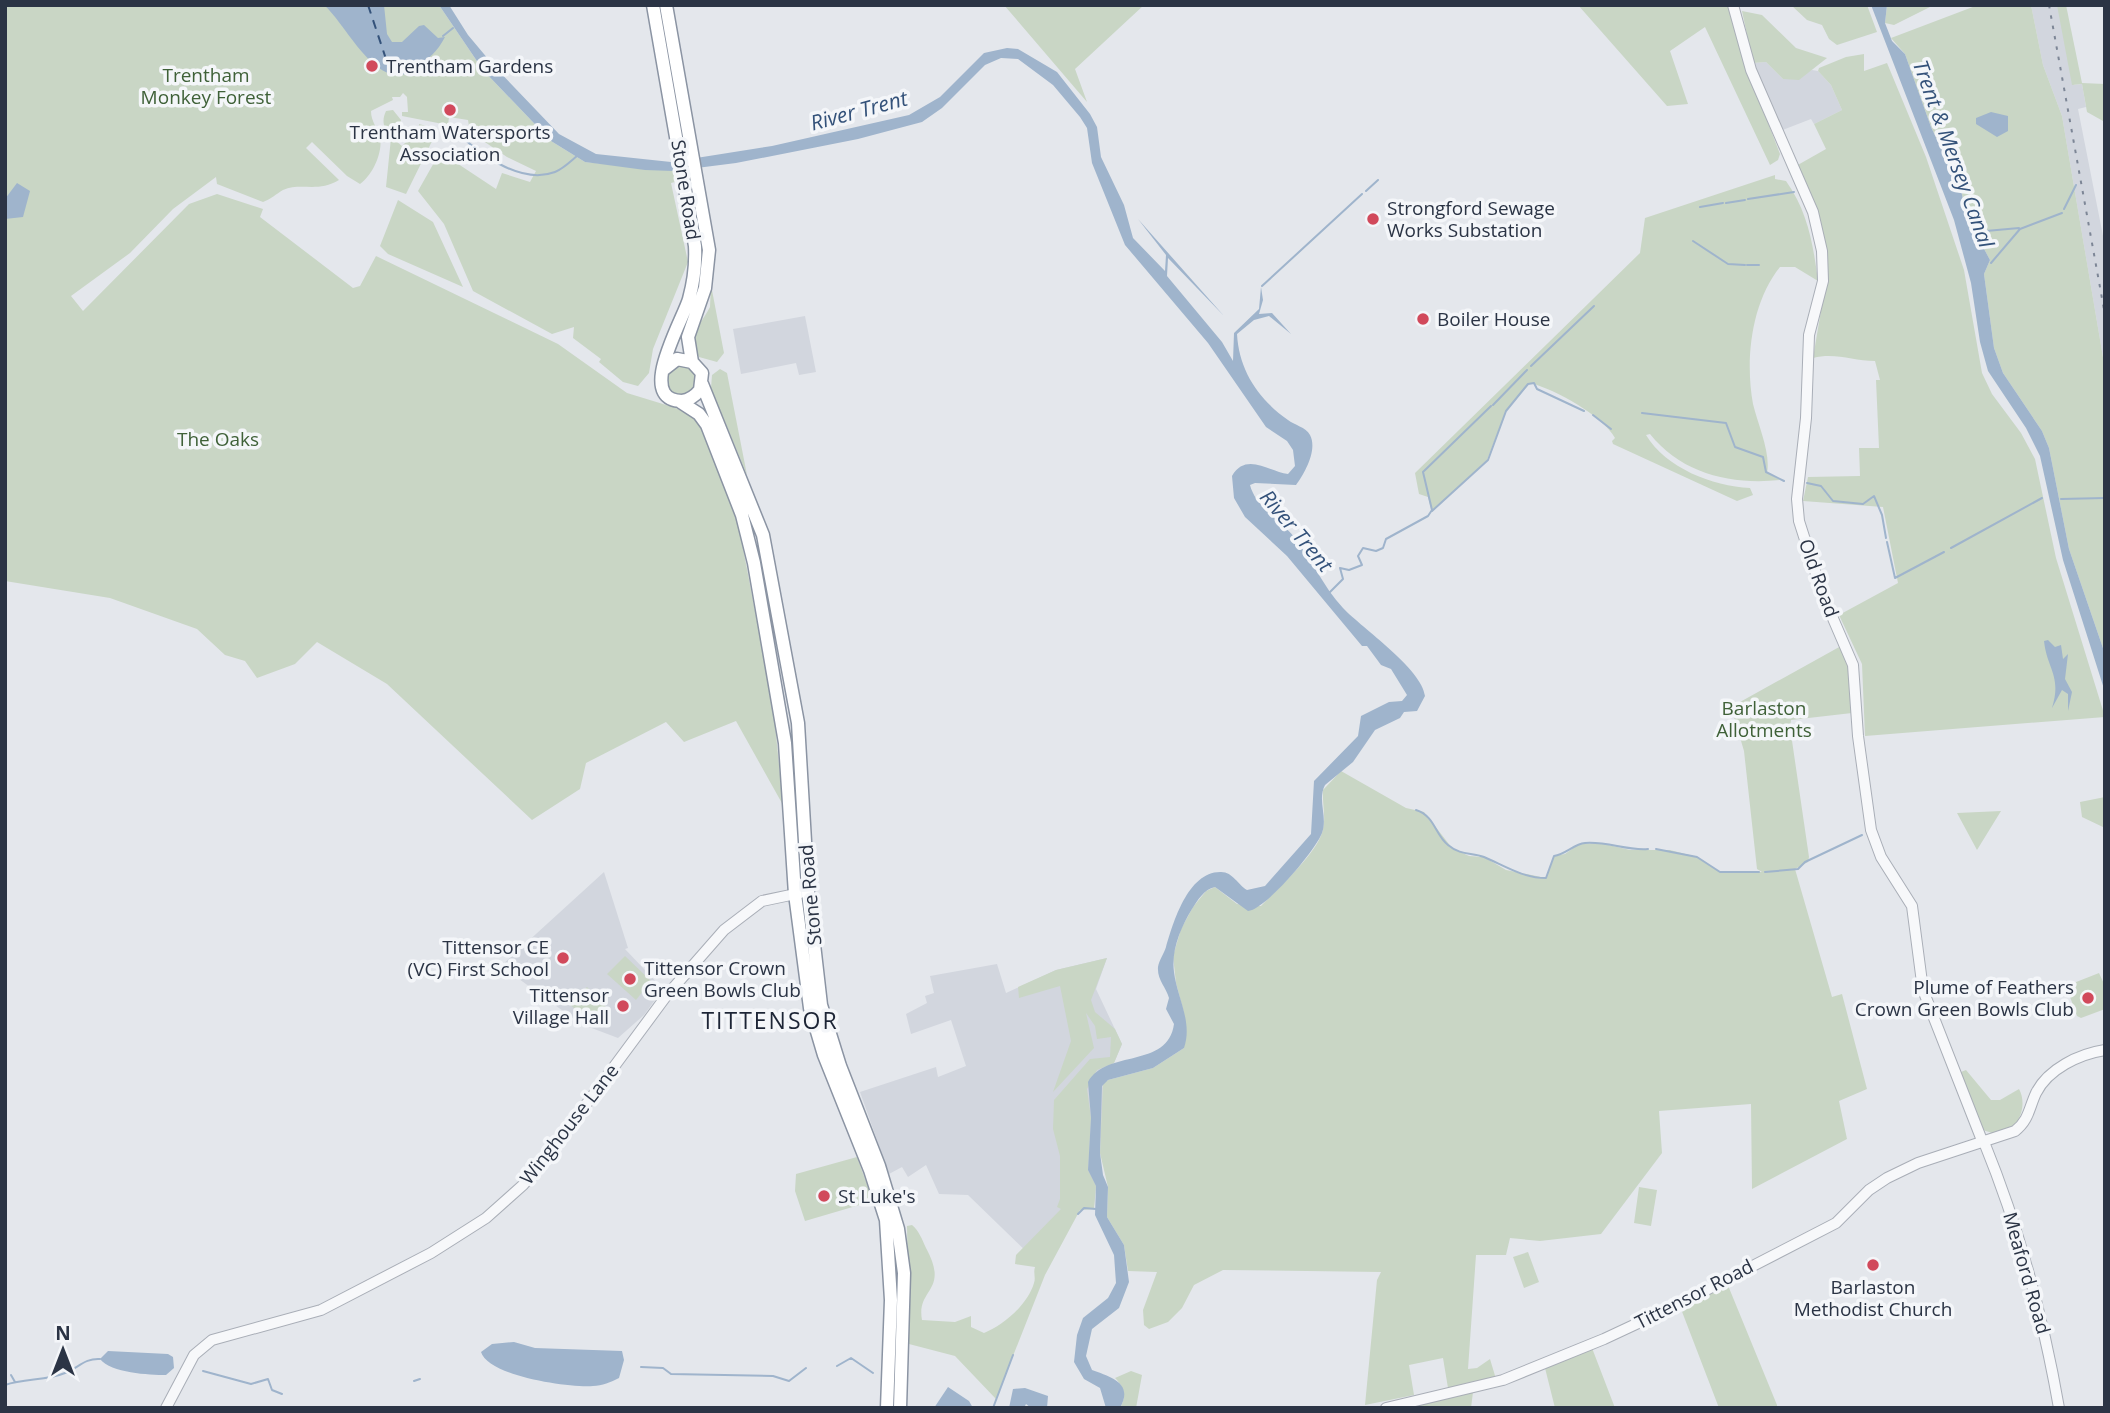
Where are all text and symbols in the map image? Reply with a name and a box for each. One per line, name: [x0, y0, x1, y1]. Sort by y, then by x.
place label: Trentham Gardens: [386, 53, 553, 79]
water label: Trent & Mersey Canal: [1907, 56, 2001, 252]
marker: Trentham Gardens: [364, 58, 380, 74]
park label: Trentham Monkey Forest: [141, 62, 272, 110]
water label: River Trent: [807, 83, 911, 136]
marker: Trentham Watersports Association: [442, 102, 458, 118]
place label: Trentham Watersports Association: [349, 119, 551, 167]
street label: Stone Road: [665, 138, 707, 242]
place label: Strongford Sewage Works Substation: [1387, 195, 1555, 243]
marker: Strongford Sewage Works Substation: [1365, 211, 1381, 227]
place label: Boiler House: [1437, 306, 1550, 332]
marker: Boiler House: [1415, 311, 1431, 327]
park label: The Oaks: [177, 426, 259, 452]
water label: River Trent: [1254, 483, 1340, 578]
street label: Old Road: [1793, 535, 1845, 621]
park label: Barlaston Allotments: [1716, 695, 1812, 743]
street label: Stone Road: [793, 843, 827, 947]
place label: Tittensor CE (VC) First School: [408, 934, 549, 982]
marker: Tittensor CE (VC) First School: [555, 950, 571, 966]
place label: Tittensor Crown Green Bowls Club: [644, 955, 801, 1003]
marker: Tittensor Crown Green Bowls Club: [622, 971, 638, 987]
place label: Plume of Feathers Crown Green Bowls Club: [1855, 974, 2074, 1022]
place label: Tittensor Village Hall: [513, 982, 609, 1030]
marker: Plume of Feathers Crown Green Bowls Club: [2080, 990, 2096, 1006]
marker: Tittensor Village Hall: [615, 998, 631, 1014]
district label: TITTENSOR: [701, 1004, 839, 1036]
street label: Winghouse Lane: [514, 1058, 624, 1190]
place label: St Luke's: [838, 1183, 916, 1209]
marker: St Luke's: [816, 1188, 832, 1204]
street label: Meaford Road: [1997, 1209, 2057, 1337]
street label: Tittensor Road: [1630, 1253, 1758, 1335]
marker: Barlaston Methodist Church: [1865, 1257, 1881, 1273]
place label: Barlaston Methodist Church: [1794, 1274, 1952, 1322]
north arrow: [28, 1315, 98, 1385]
text: N: [55, 1320, 71, 1346]

